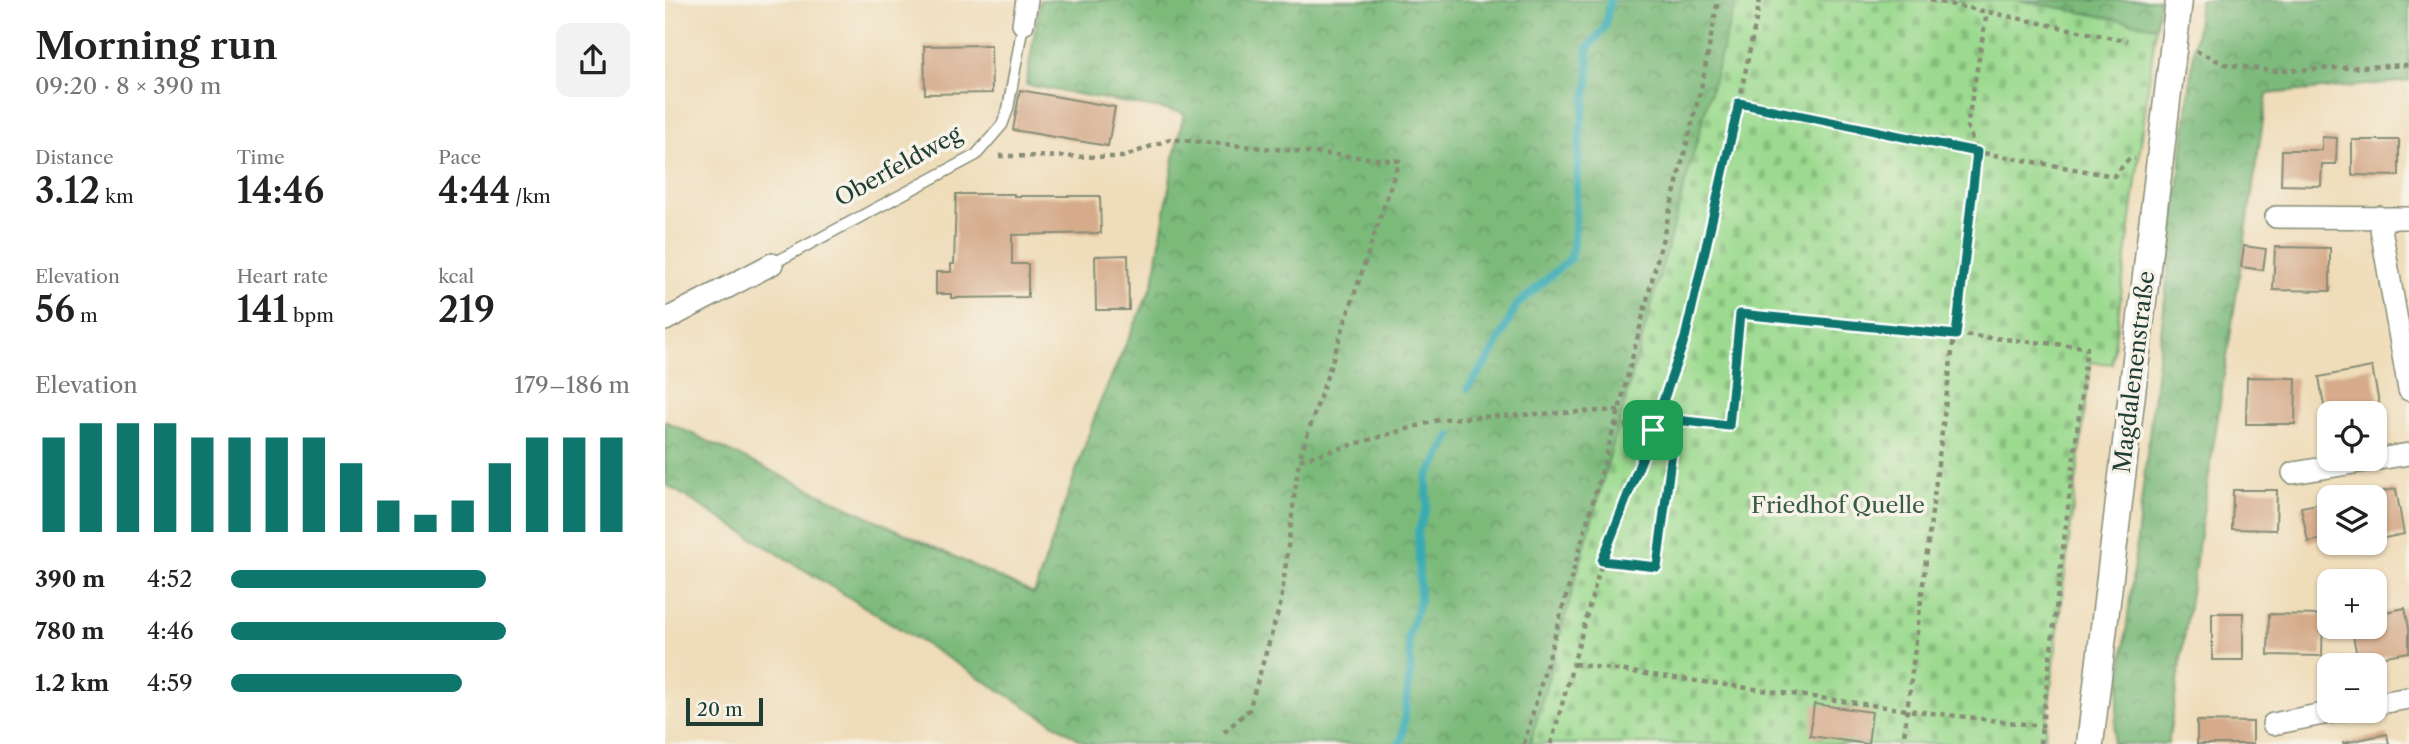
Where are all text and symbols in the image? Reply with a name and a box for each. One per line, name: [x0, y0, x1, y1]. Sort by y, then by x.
text: Morning run: [35, 22, 278, 69]
button: share: [556, 23, 630, 97]
text: 09:20 · 8 × 390 m: [35, 72, 221, 100]
street label: Oberfeldweg: [830, 119, 967, 212]
text: Distance: [35, 146, 114, 169]
text: Time: [237, 146, 285, 169]
text: Pace: [438, 146, 481, 169]
text: 3.12: [35, 169, 100, 212]
text: 14:46: [237, 169, 324, 212]
text: 4:44: [438, 169, 510, 212]
text: km: [100, 185, 134, 208]
text: /km: [510, 185, 551, 208]
text: Elevation: [35, 265, 120, 288]
text: Heart rate: [237, 265, 328, 288]
text: kcal: [438, 265, 474, 288]
street label: Magdalenenstraße: [2108, 269, 2160, 475]
text: 56: [35, 288, 75, 331]
text: 141: [237, 288, 288, 331]
text: 219: [438, 288, 495, 331]
text: m: [75, 304, 98, 327]
text: bpm: [288, 304, 334, 327]
text: Elevation: [35, 371, 138, 399]
text: 179–186 m: [514, 371, 630, 399]
pin: [1623, 400, 1683, 460]
map controls: [2317, 401, 2387, 723]
button: locate: [2317, 401, 2387, 471]
icon: arrive: [1634, 411, 1672, 449]
button: layers: [2317, 485, 2387, 555]
park label: Friedhof Quelle: [1751, 491, 1925, 519]
text: 390 m: [35, 565, 105, 593]
text: 4:52: [147, 565, 192, 593]
button: +: [2317, 569, 2387, 639]
text: 780 m: [35, 617, 105, 645]
text: 4:46: [147, 617, 194, 645]
button: −: [2317, 653, 2387, 723]
text: 1.2 km: [35, 669, 109, 697]
text: 4:59: [147, 669, 193, 697]
scale bar: [686, 695, 763, 727]
text: 20 m: [697, 698, 743, 721]

